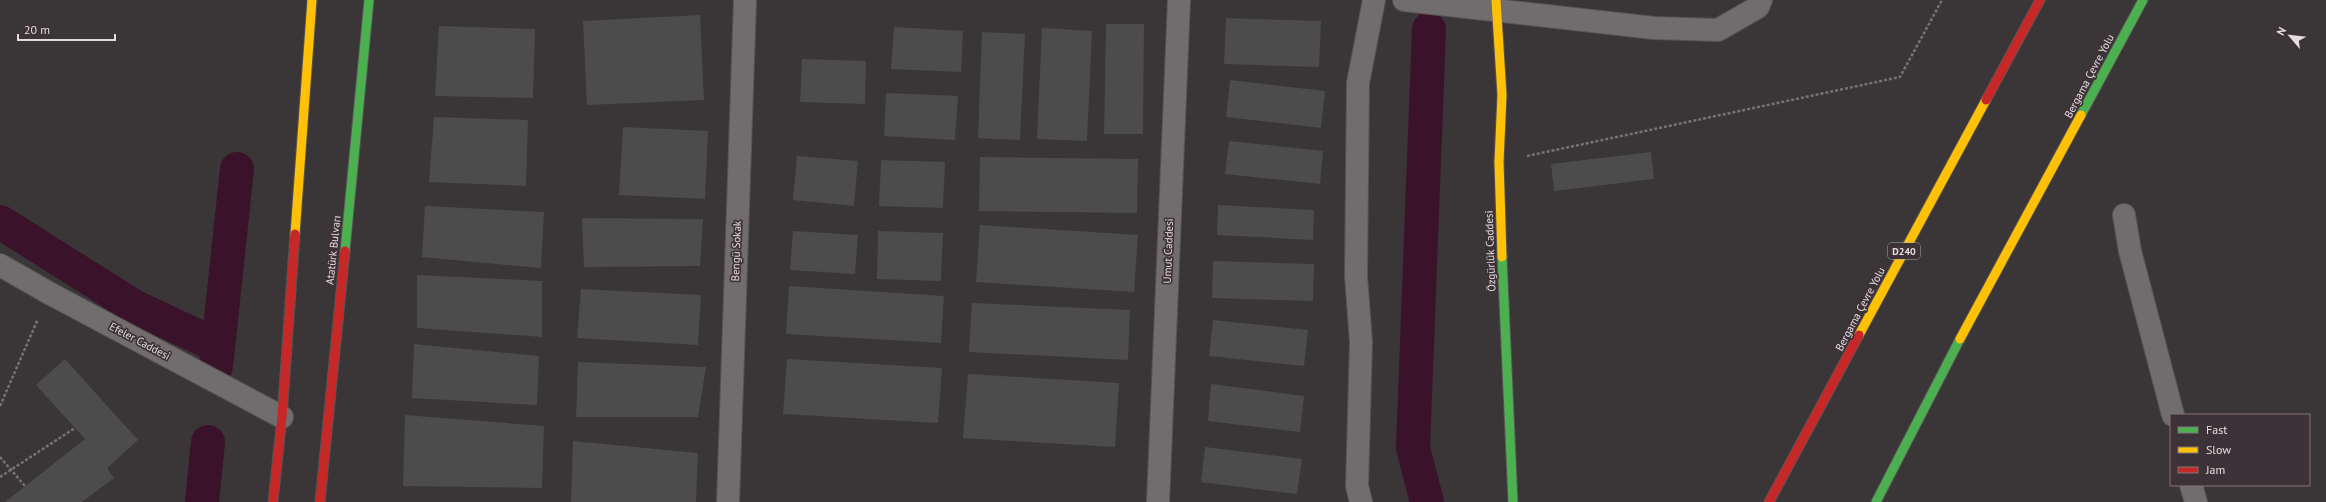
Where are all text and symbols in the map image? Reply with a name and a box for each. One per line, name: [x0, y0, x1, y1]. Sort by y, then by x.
scale bar: [18, 16, 115, 42]
north arrow: [2270, 16, 2310, 56]
text: 20 m: [24, 22, 50, 37]
text: N: [2273, 25, 2289, 38]
street label: Bergama Çevre Yolu: [2061, 32, 2117, 120]
street label: Özgürlük Caddesi: [1482, 210, 1498, 292]
street label: Atatürk Bulvarı: [322, 215, 344, 285]
street label: Umut Caddesi: [1160, 218, 1176, 284]
street label: Bengü Sokak: [728, 220, 744, 281]
road number: D240: [1888, 243, 1920, 259]
street label: Bergama Çevre Yolu: [1832, 265, 1888, 353]
street label: Efeler Caddesi: [107, 319, 173, 363]
legend: [2170, 414, 2310, 486]
text: Fast: [2206, 422, 2227, 437]
text: Slow: [2206, 442, 2231, 457]
text: Jam: [2205, 462, 2225, 477]

